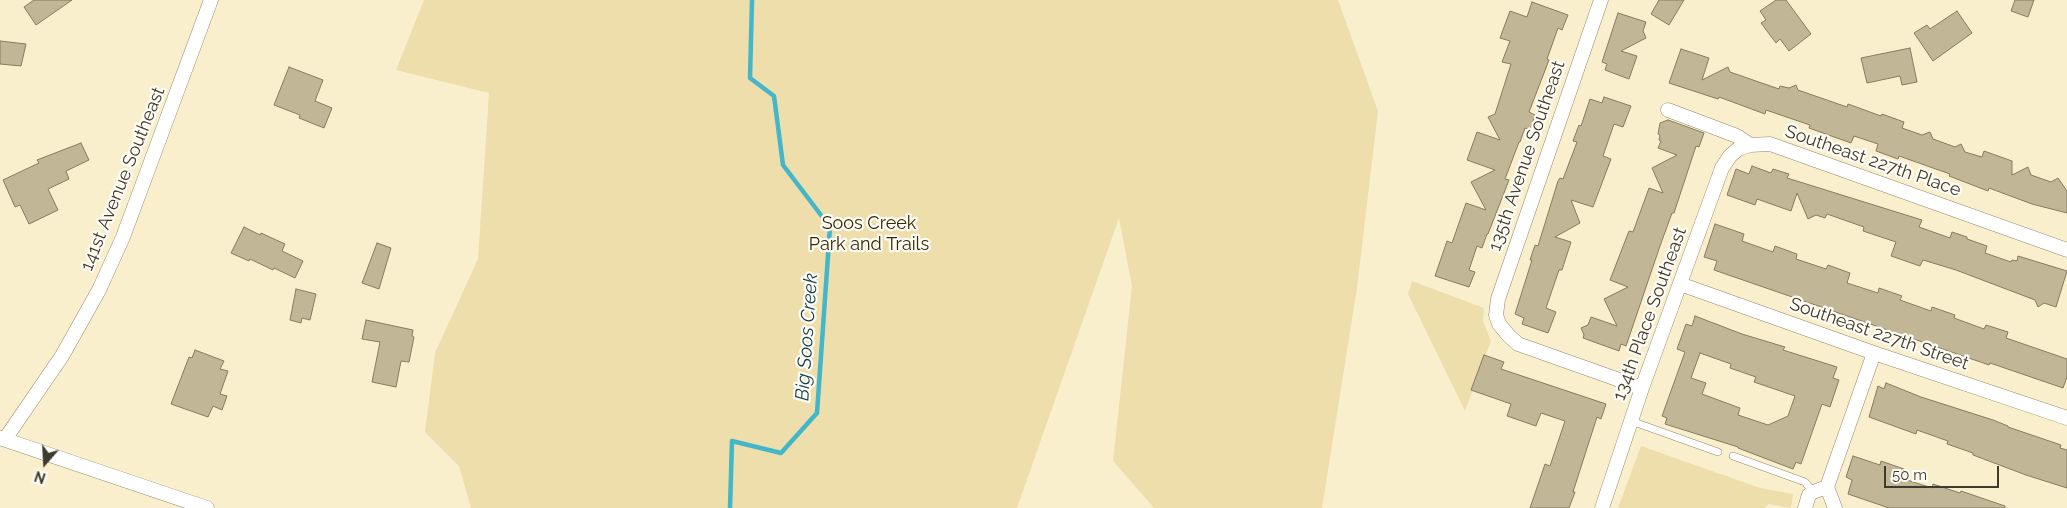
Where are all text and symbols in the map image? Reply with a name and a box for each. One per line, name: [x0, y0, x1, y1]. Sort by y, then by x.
street label: 135th Avenue Southeast: [1484, 58, 1570, 254]
street label: 141st Avenue Southeast: [76, 84, 170, 274]
street label: Southeast 227th Place: [1782, 121, 1964, 201]
park label: Soos Creek Park and Trails: [809, 213, 929, 255]
street label: 134th Place Southeast: [1609, 224, 1691, 404]
water label: Big Soos Creek: [791, 272, 823, 402]
street label: Southeast 227th Street: [1787, 293, 1971, 375]
north arrow: [20, 438, 70, 488]
scale bar: [1887, 456, 2002, 488]
text: 50 m: [1892, 466, 1927, 484]
text: N: [32, 468, 48, 486]

